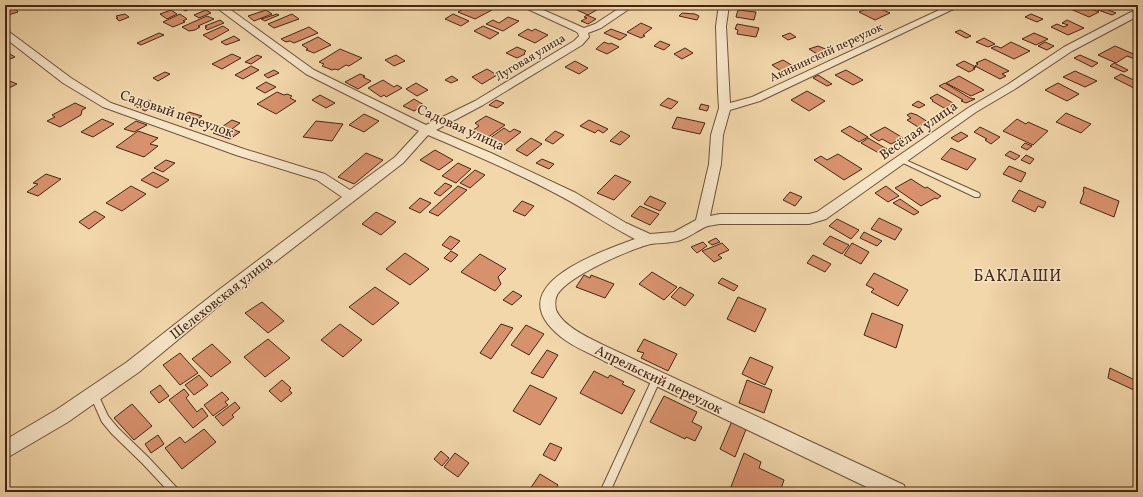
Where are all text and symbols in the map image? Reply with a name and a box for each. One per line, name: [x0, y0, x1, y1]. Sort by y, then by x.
street label: Акининский переулок: [767, 19, 886, 86]
street label: Луговая улица: [492, 31, 569, 85]
street label: Садовый переулок: [117, 86, 236, 143]
street label: Весёлая улица: [876, 97, 962, 165]
street label: Садовая улица: [413, 101, 507, 156]
street label: Шелеховская улица: [166, 252, 277, 344]
district label: БАКЛАШИ: [974, 266, 1062, 288]
street label: Апрельский переулок: [591, 341, 726, 420]

